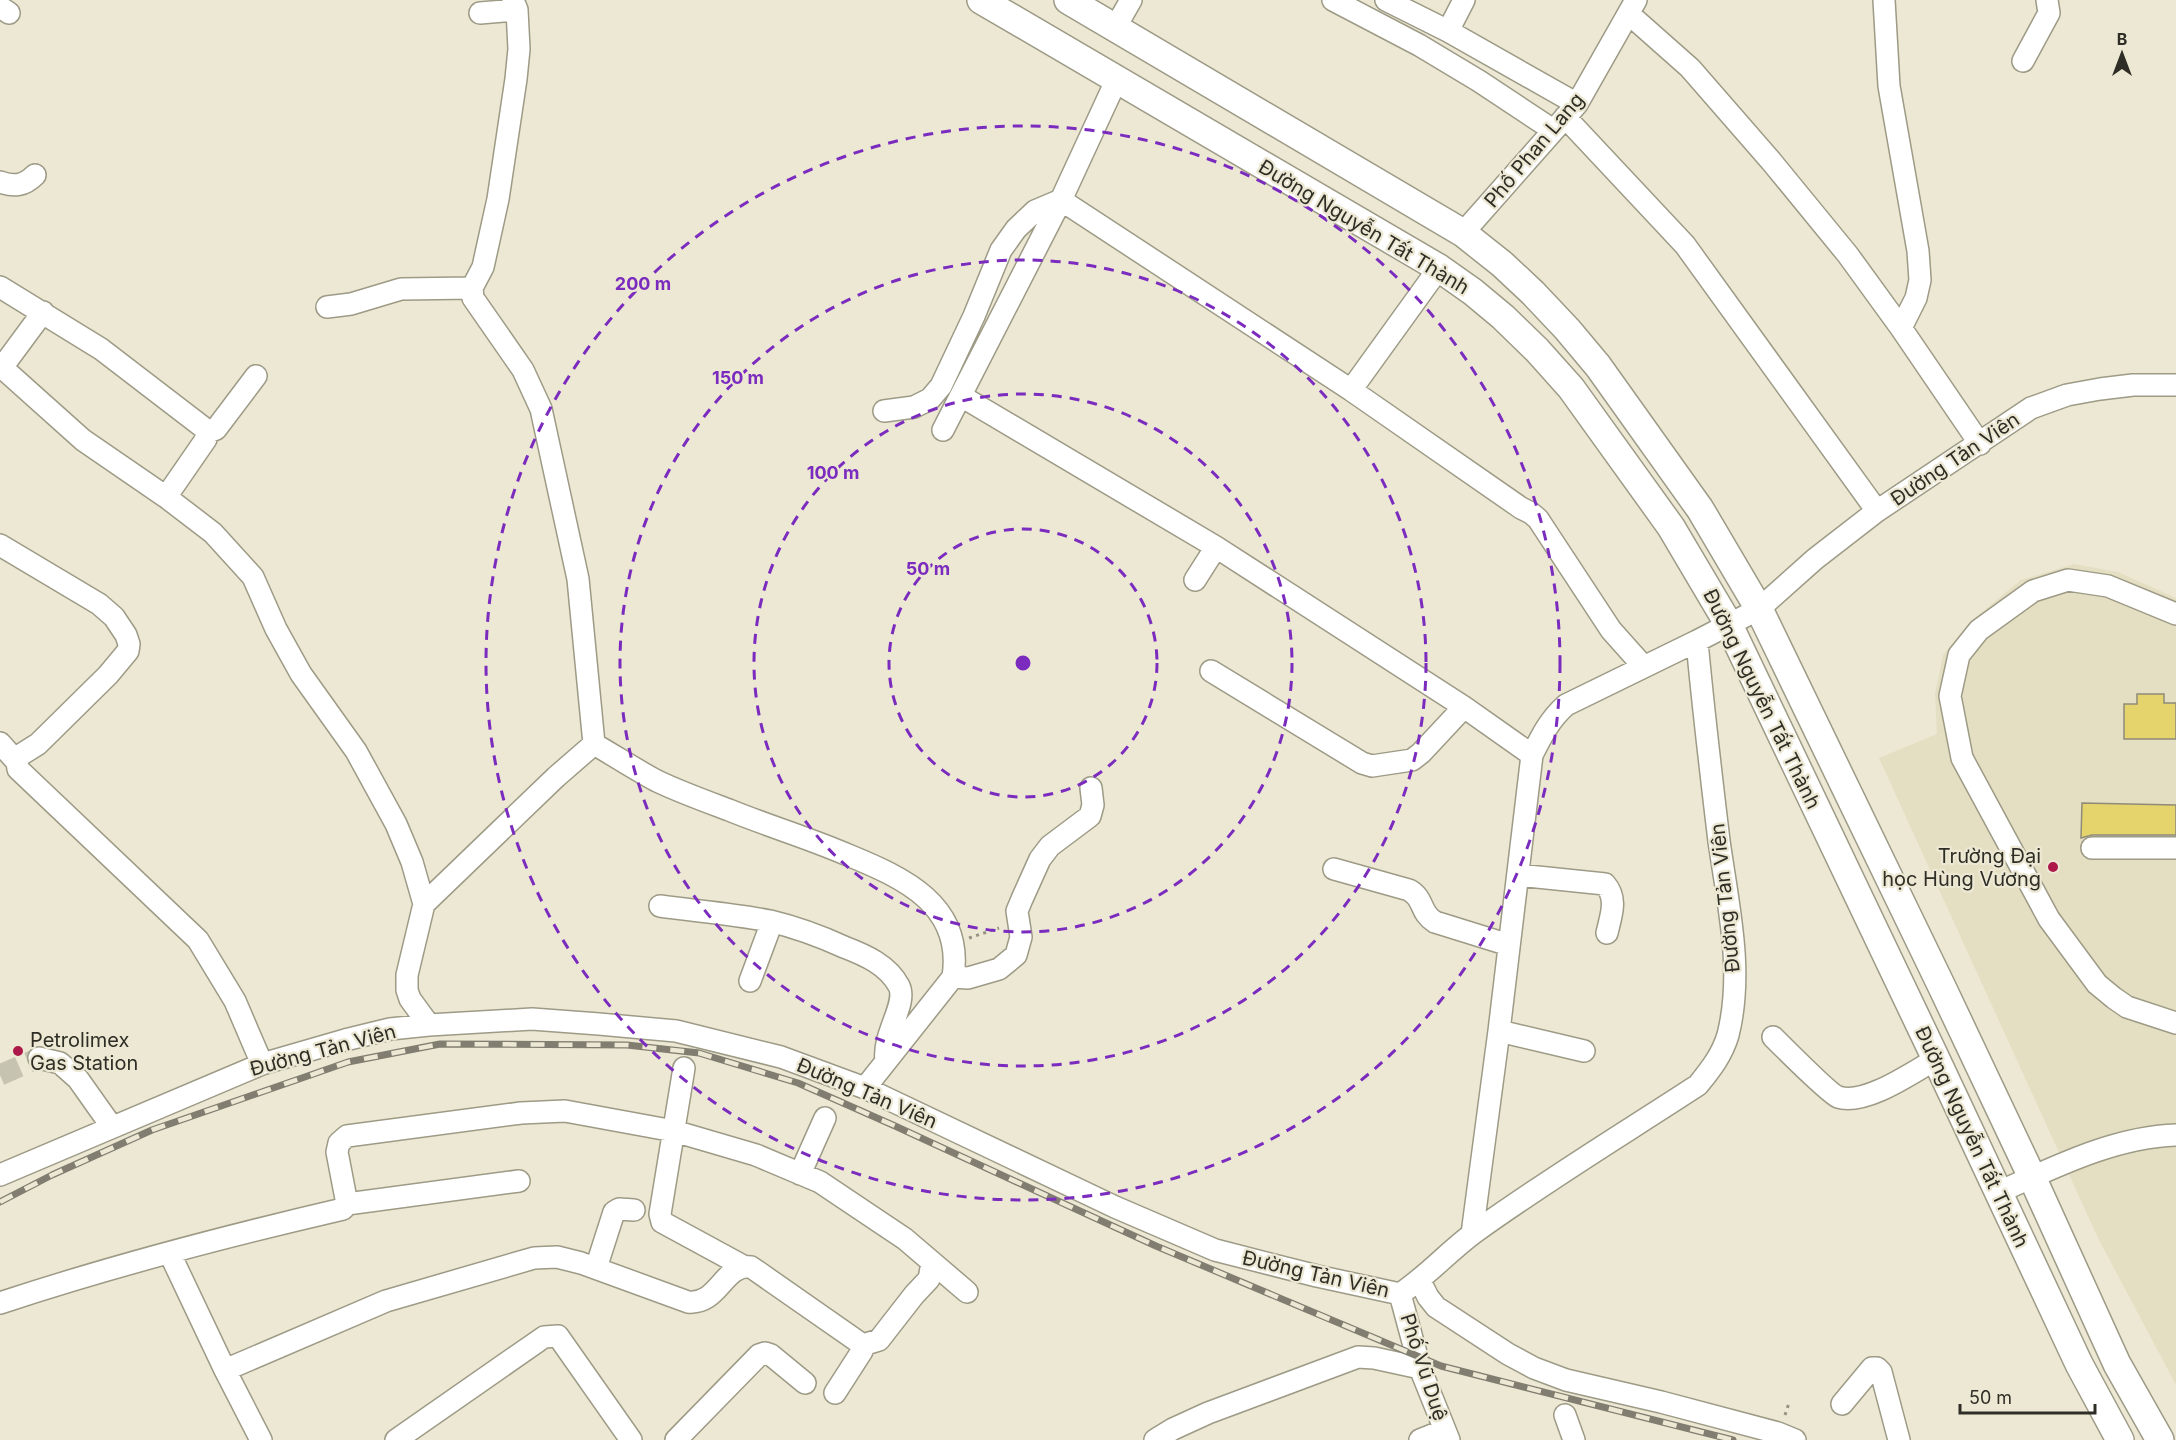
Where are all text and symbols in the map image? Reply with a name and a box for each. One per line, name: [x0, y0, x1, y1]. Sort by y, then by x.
north arrow: [2092, 24, 2152, 84]
text: B: [2117, 29, 2127, 49]
street label: Phố Phan Lang: [1479, 88, 1589, 212]
street label: Đường Nguyễn Tất Thành: [1254, 155, 1474, 299]
text: 200 m: [615, 273, 671, 294]
text: 150 m: [712, 367, 764, 388]
street label: Đường Tản Viên: [1886, 407, 2024, 511]
text: 100 m: [807, 462, 859, 483]
text: 50 m: [906, 558, 950, 579]
street label: Đường Nguyễn Tất Thành: [1698, 585, 1826, 813]
centre of rings: [1013, 653, 1033, 673]
street label: Đường Tản Viên: [1705, 822, 1745, 974]
place label: Trường Đại học Hùng Vương: [1882, 844, 2041, 891]
marker: Trường Đại học Hùng Vương: [2046, 860, 2060, 874]
street label: Đường Tản Viên: [247, 1019, 399, 1081]
street label: Đường Nguyễn Tất Thành: [1910, 1023, 2034, 1251]
place label: Petrolimex Gas Station: [30, 1028, 138, 1075]
marker: Petrolimex Gas Station: [11, 1044, 25, 1058]
street label: Đường Tản Viên: [793, 1053, 941, 1133]
street label: Đường Tản Viên: [1240, 1245, 1392, 1303]
street label: Phố Vũ Duệ: [1395, 1310, 1453, 1424]
scale bar: [1960, 1377, 2095, 1415]
text: 50 m: [1969, 1387, 2012, 1408]

